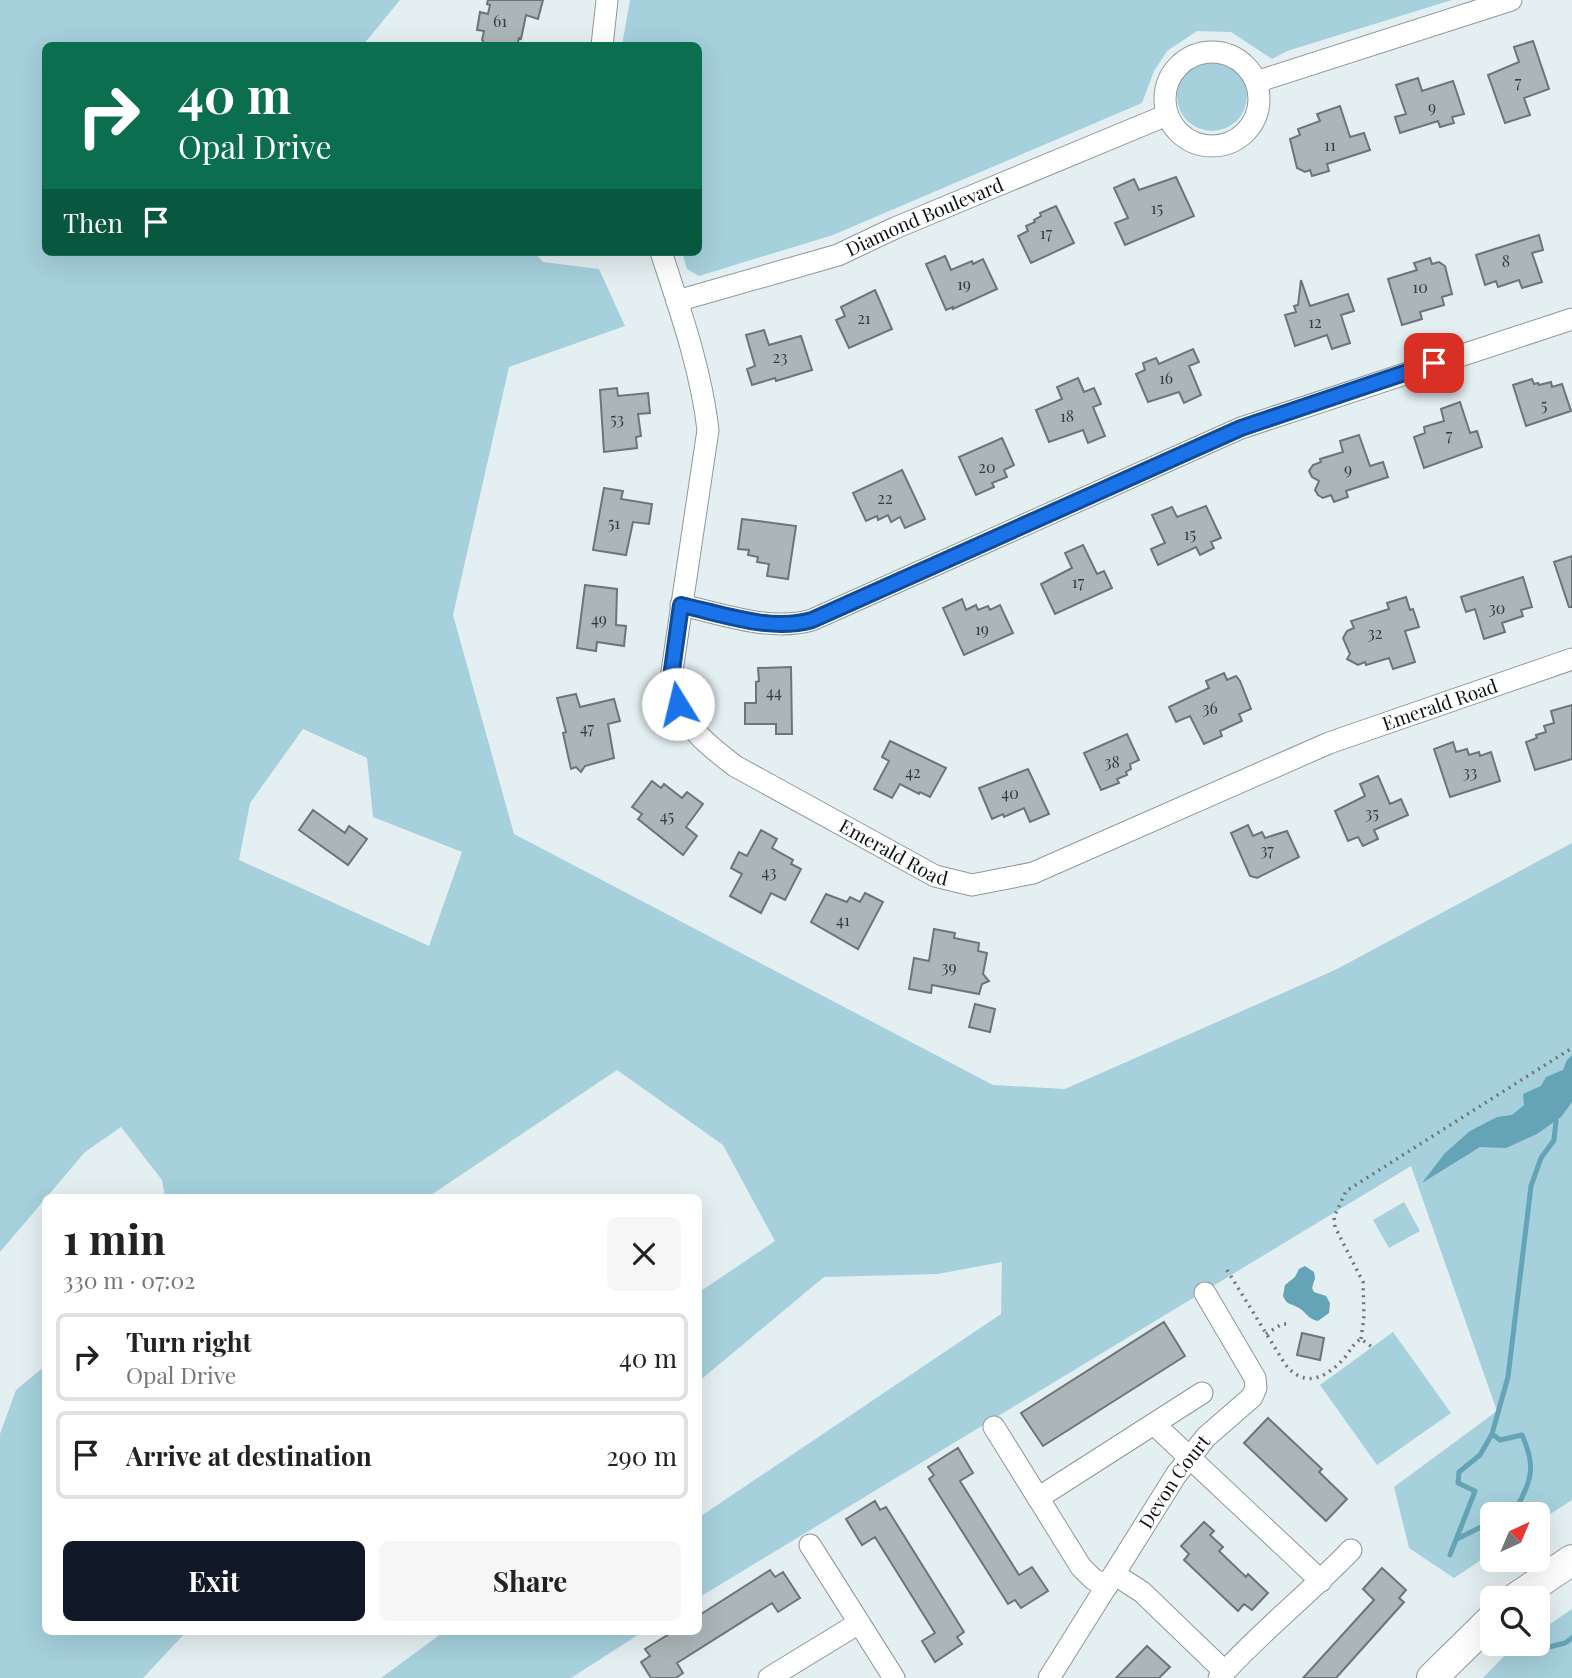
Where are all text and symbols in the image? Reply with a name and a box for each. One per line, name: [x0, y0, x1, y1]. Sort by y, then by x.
house number: 61: [493, 10, 507, 31]
text: 40 m: [178, 61, 291, 126]
icon: right: [63, 70, 154, 161]
house number: 7: [1515, 71, 1522, 92]
house number: 9: [1428, 96, 1436, 117]
text: Opal Drive: [178, 124, 332, 167]
house number: 11: [1324, 134, 1336, 155]
street label: Diamond Boulevard: [841, 171, 1007, 262]
house number: 15: [1151, 197, 1163, 218]
icon: arrive: [137, 203, 175, 241]
text: Then: [63, 205, 123, 240]
house number: 17: [1040, 222, 1053, 243]
house number: 8: [1502, 250, 1510, 271]
house number: 19: [957, 273, 971, 294]
house number: 10: [1412, 276, 1428, 297]
house number: 21: [857, 307, 871, 328]
house number: 12: [1308, 311, 1322, 332]
pin: [1404, 333, 1464, 393]
icon: arrive: [1415, 344, 1453, 382]
house number: 23: [773, 346, 787, 367]
house number: 16: [1159, 367, 1173, 388]
house number: 5: [1541, 394, 1547, 415]
house number: 18: [1060, 405, 1074, 426]
house number: 53: [610, 408, 624, 429]
house number: 7: [1446, 424, 1453, 445]
house number: 20: [978, 456, 996, 477]
house number: 9: [1344, 458, 1352, 479]
house number: 22: [877, 487, 893, 508]
house number: 51: [608, 512, 620, 533]
house number: 15: [1184, 523, 1196, 544]
house number: 17: [1072, 571, 1085, 592]
house number: 30: [1489, 597, 1505, 618]
house number: 49: [591, 608, 607, 629]
house number: 19: [975, 618, 989, 639]
house number: 32: [1368, 622, 1382, 643]
position arrow: [641, 667, 715, 741]
street label: Emerald Road: [1378, 672, 1501, 736]
house number: 44: [766, 681, 782, 702]
house number: 36: [1202, 697, 1218, 718]
house number: 47: [580, 717, 595, 738]
house number: 38: [1104, 751, 1120, 772]
house number: 42: [905, 761, 921, 782]
house number: 33: [1463, 761, 1477, 782]
house number: 40: [1001, 782, 1019, 803]
house number: 35: [1365, 802, 1379, 823]
house number: 45: [660, 805, 674, 826]
street label: Emerald Road: [835, 812, 951, 891]
house number: 37: [1260, 839, 1274, 860]
house number: 43: [762, 861, 776, 882]
house number: 41: [836, 909, 850, 930]
house number: 39: [941, 956, 957, 977]
text: 1 min: [63, 1210, 166, 1266]
button: close: [607, 1217, 681, 1291]
text: 330 m · 07:02: [63, 1264, 195, 1295]
text: Turn right: [126, 1324, 252, 1359]
icon: right: [67, 1338, 105, 1376]
text: 40 m: [619, 1340, 677, 1375]
text: Opal Drive: [126, 1359, 236, 1390]
street label: Devon Court: [1132, 1429, 1215, 1533]
icon: arrive: [67, 1436, 105, 1474]
text: Arrive at destination: [126, 1438, 372, 1473]
text: 290 m: [606, 1438, 677, 1473]
north arrow: [1480, 1502, 1550, 1572]
map controls: [1480, 1502, 1550, 1656]
button: Exit: [63, 1541, 365, 1621]
button: Share: [379, 1541, 681, 1621]
button: search: [1480, 1586, 1550, 1656]

